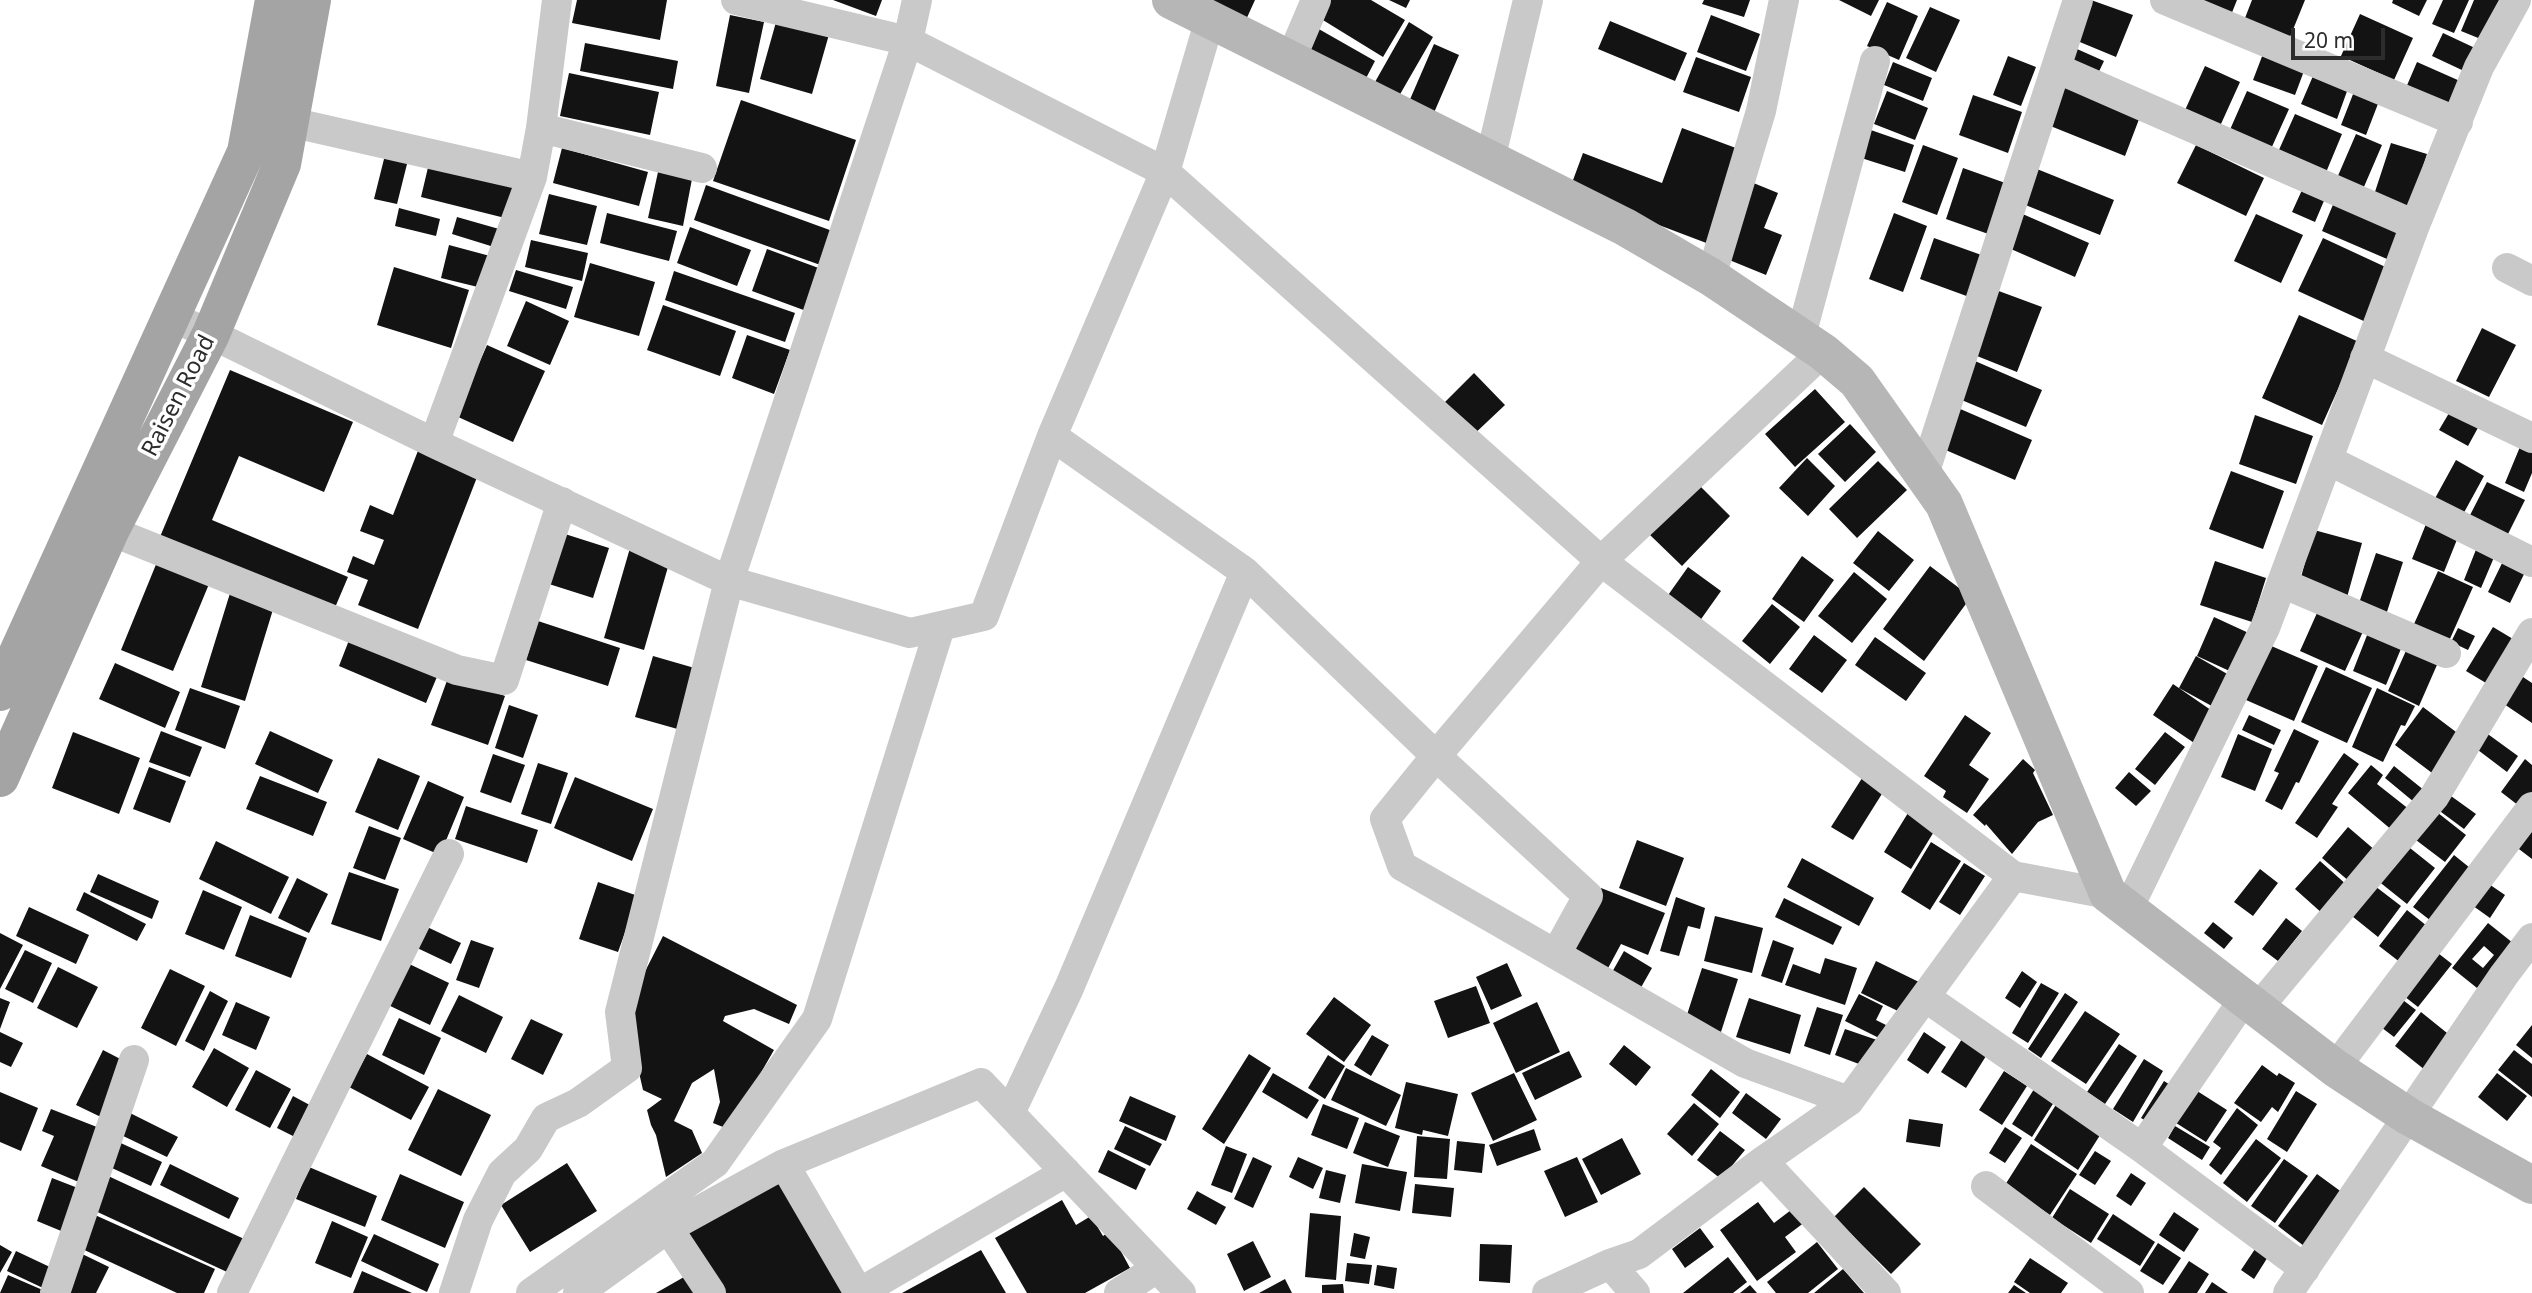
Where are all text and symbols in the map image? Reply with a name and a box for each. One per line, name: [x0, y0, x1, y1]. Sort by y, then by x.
scale bar: [2294, 14, 2388, 58]
text: 20 m: [2304, 26, 2353, 54]
street label: Raisen Road: [137, 331, 221, 461]

